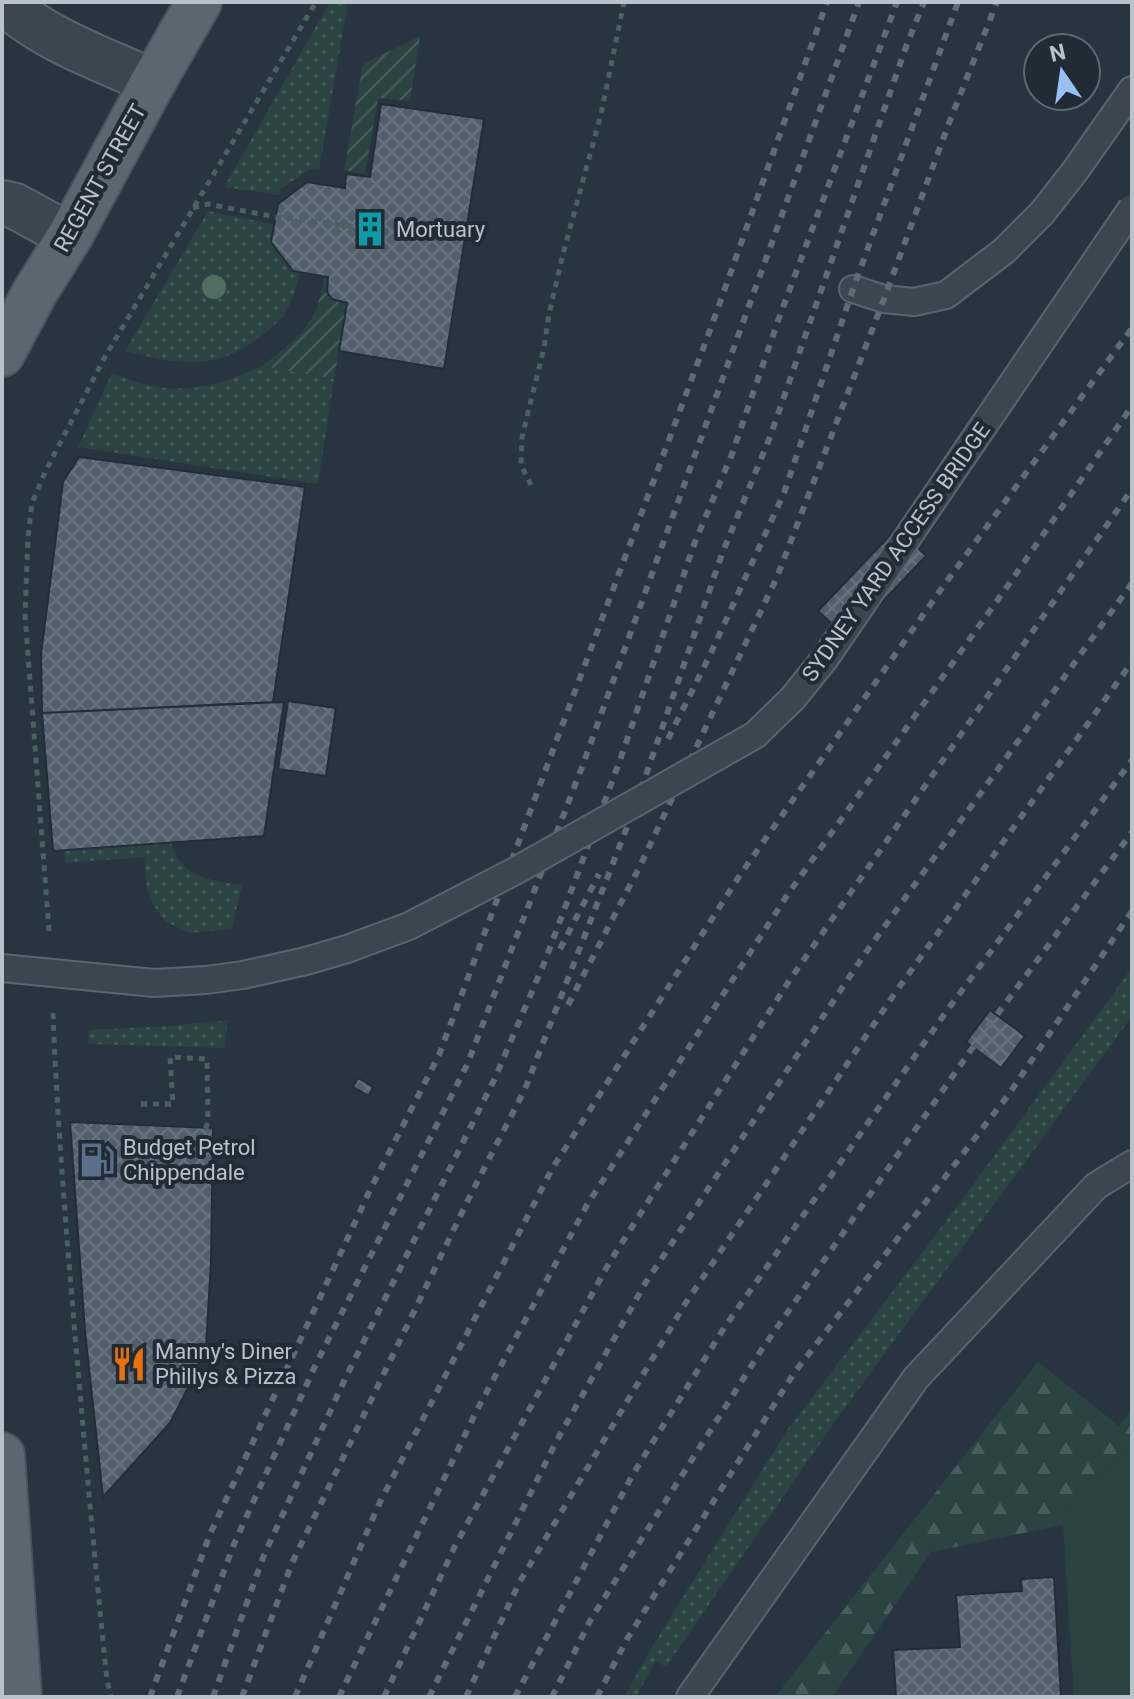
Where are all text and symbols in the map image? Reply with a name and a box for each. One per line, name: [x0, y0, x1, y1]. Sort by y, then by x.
north arrow: [1022, 32, 1102, 112]
text: N: [1047, 39, 1068, 67]
street label: REGENT STREET: [49, 100, 151, 256]
building icon: Mortuary: [351, 210, 389, 248]
place label: Mortuary: [396, 217, 486, 242]
street label: SYDNEY YARD ACCESS BRIDGE: [797, 418, 995, 686]
place label: Budget Petrol Chippendale: [123, 1135, 256, 1185]
fuel station icon: Budget Petrol Chippendale: [78, 1141, 116, 1179]
place label: Manny's Diner Phillys & Pizza: [155, 1339, 296, 1389]
restaurant icon: Manny's Diner Phillys & Pizza: [110, 1345, 148, 1383]

